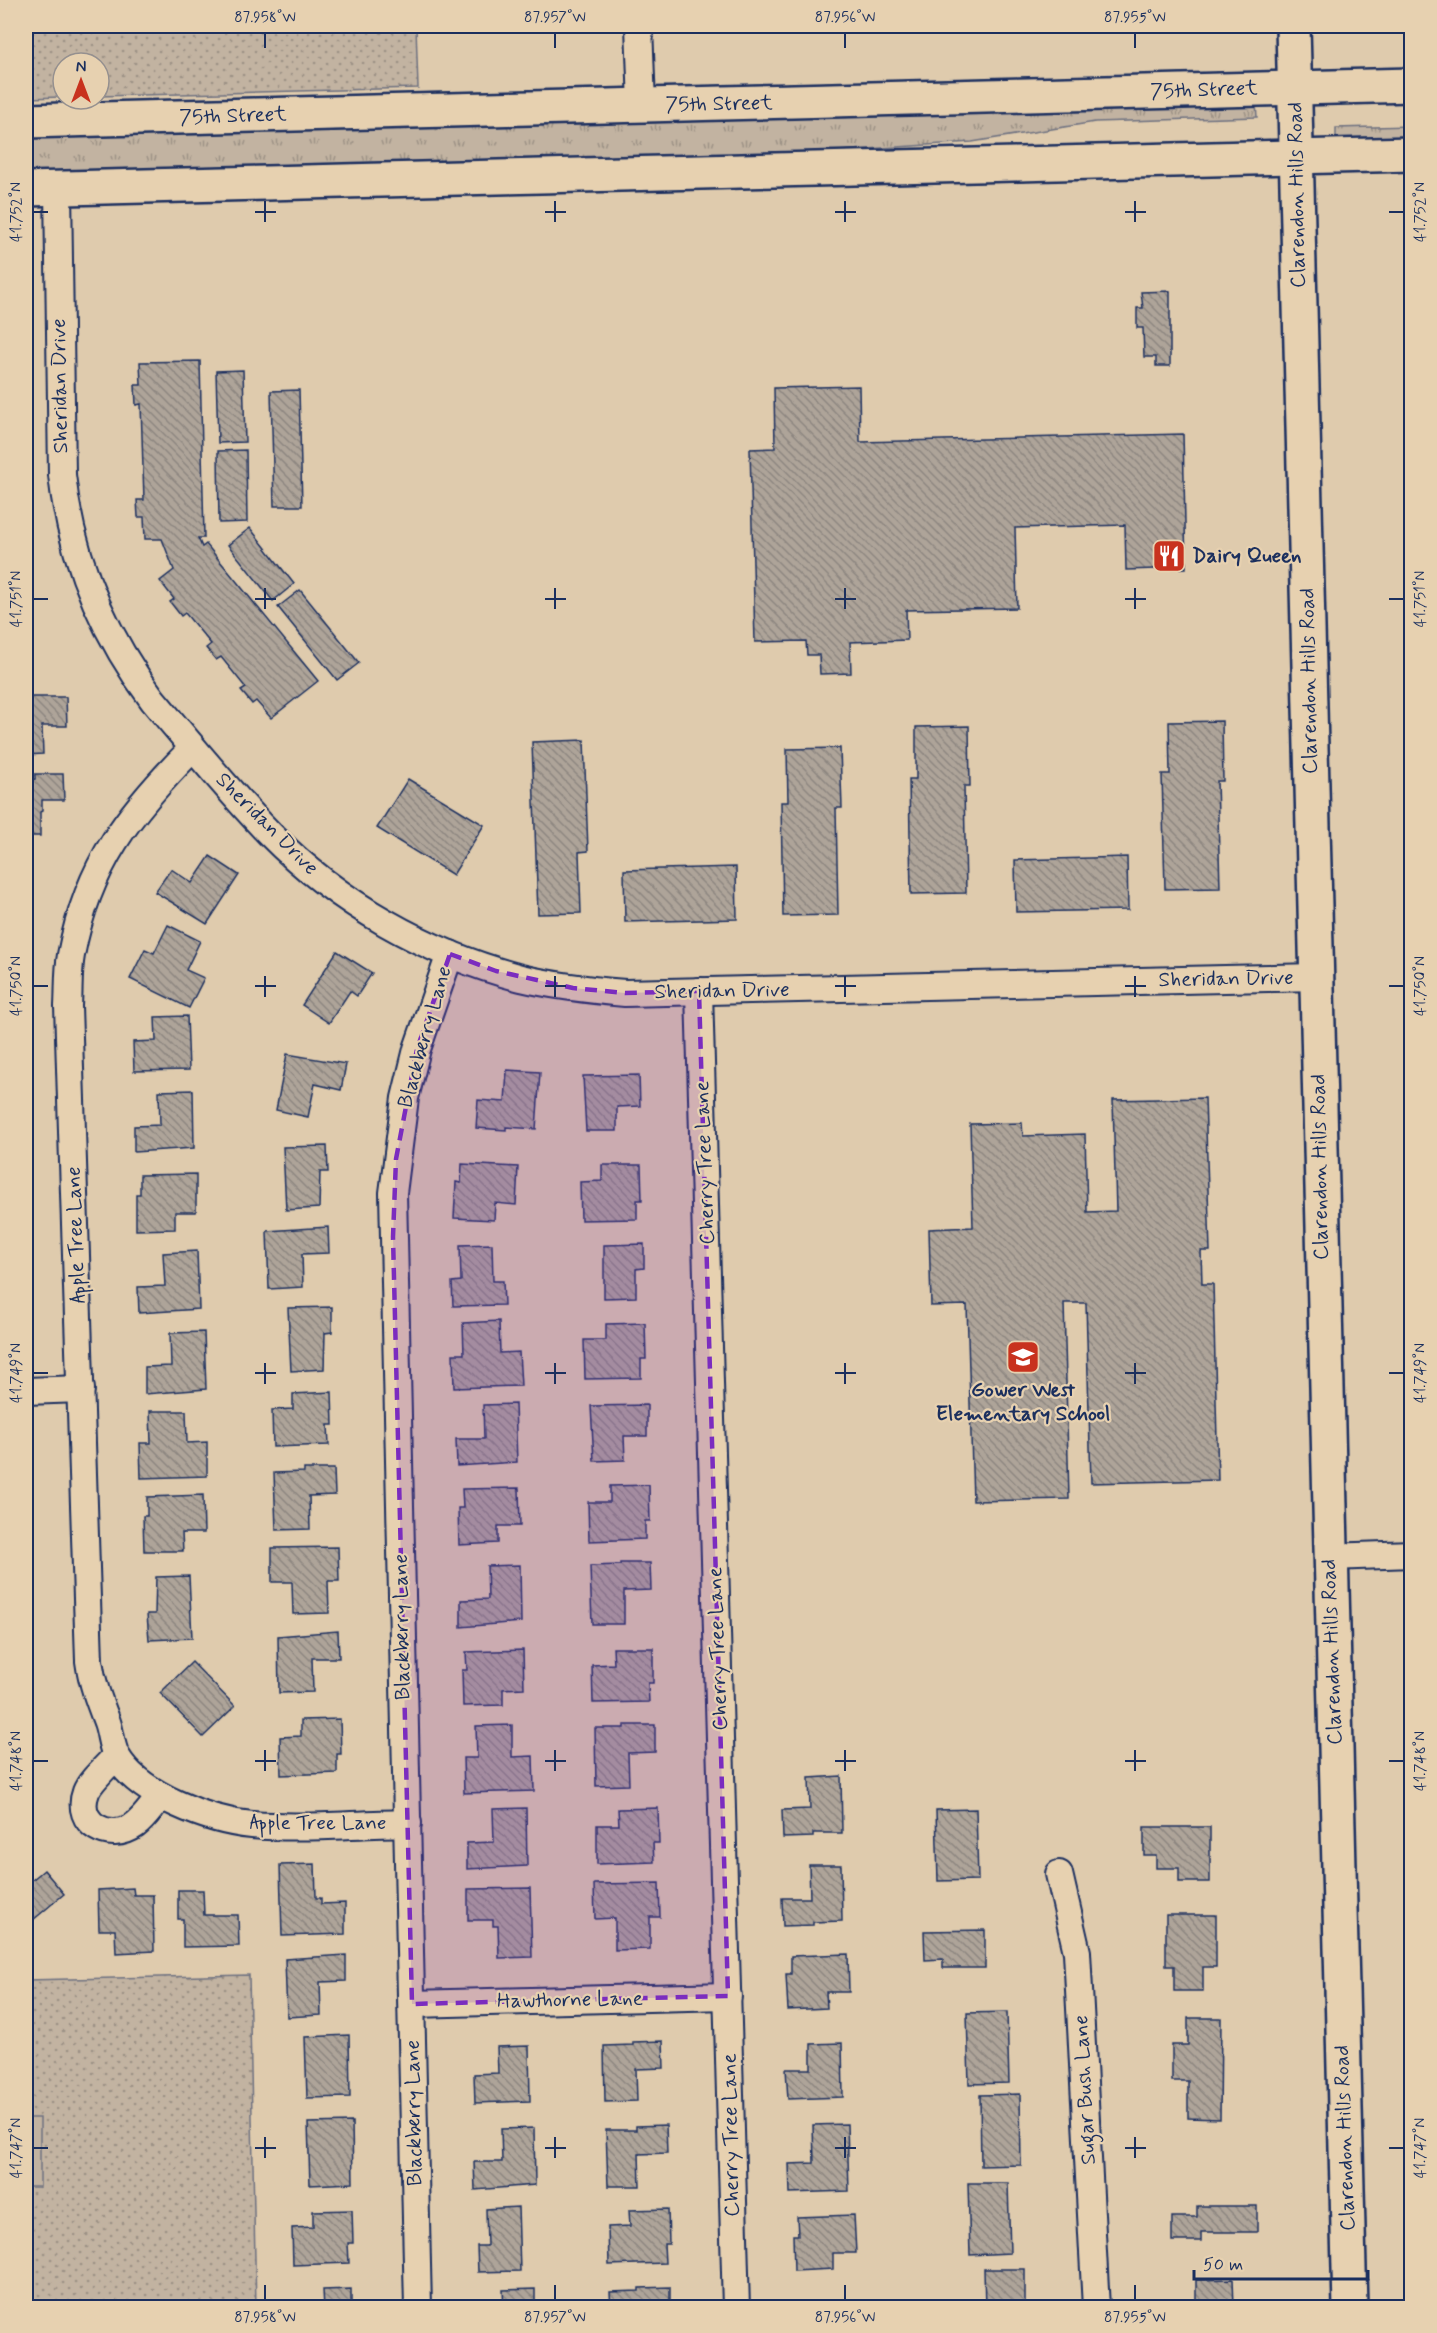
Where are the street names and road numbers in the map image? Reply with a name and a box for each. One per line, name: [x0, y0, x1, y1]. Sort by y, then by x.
street label: 75th Street: [1150, 74, 1259, 106]
street label: 75th Street: [665, 89, 774, 119]
street label: 75th Street: [179, 100, 288, 132]
street label: Clarendon Hills Road: [1281, 102, 1313, 288]
street label: Sheridan Drive: [45, 318, 75, 454]
street label: Clarendon Hills Road: [1293, 588, 1325, 774]
street label: Sheridan Drive: [209, 766, 325, 882]
street label: Blackberry Lane: [391, 963, 459, 1111]
street label: Sheridan Drive: [1158, 964, 1294, 994]
street label: Sheridan Drive: [654, 976, 790, 1006]
street label: Clarendon Hills Road: [1304, 1074, 1336, 1260]
street label: Cherry Tree Lane: [688, 1081, 722, 1245]
street label: Apple Tree Lane: [60, 1166, 93, 1304]
street label: Blackberry Lane: [387, 1554, 417, 1700]
street label: Clarendon Hills Road: [1315, 1558, 1349, 1746]
street label: Cherry Tree Lane: [701, 1567, 735, 1731]
street label: Apple Tree Lane: [249, 1809, 387, 1838]
street label: Hawthorne Lane: [497, 1985, 643, 2015]
street label: Sugar Bush Lane: [1067, 2014, 1105, 2166]
street label: Blackberry Lane: [399, 2040, 429, 2186]
street label: Clarendon Hills Road: [1328, 2044, 1362, 2232]
street label: Cherry Tree Lane: [716, 2053, 746, 2217]

